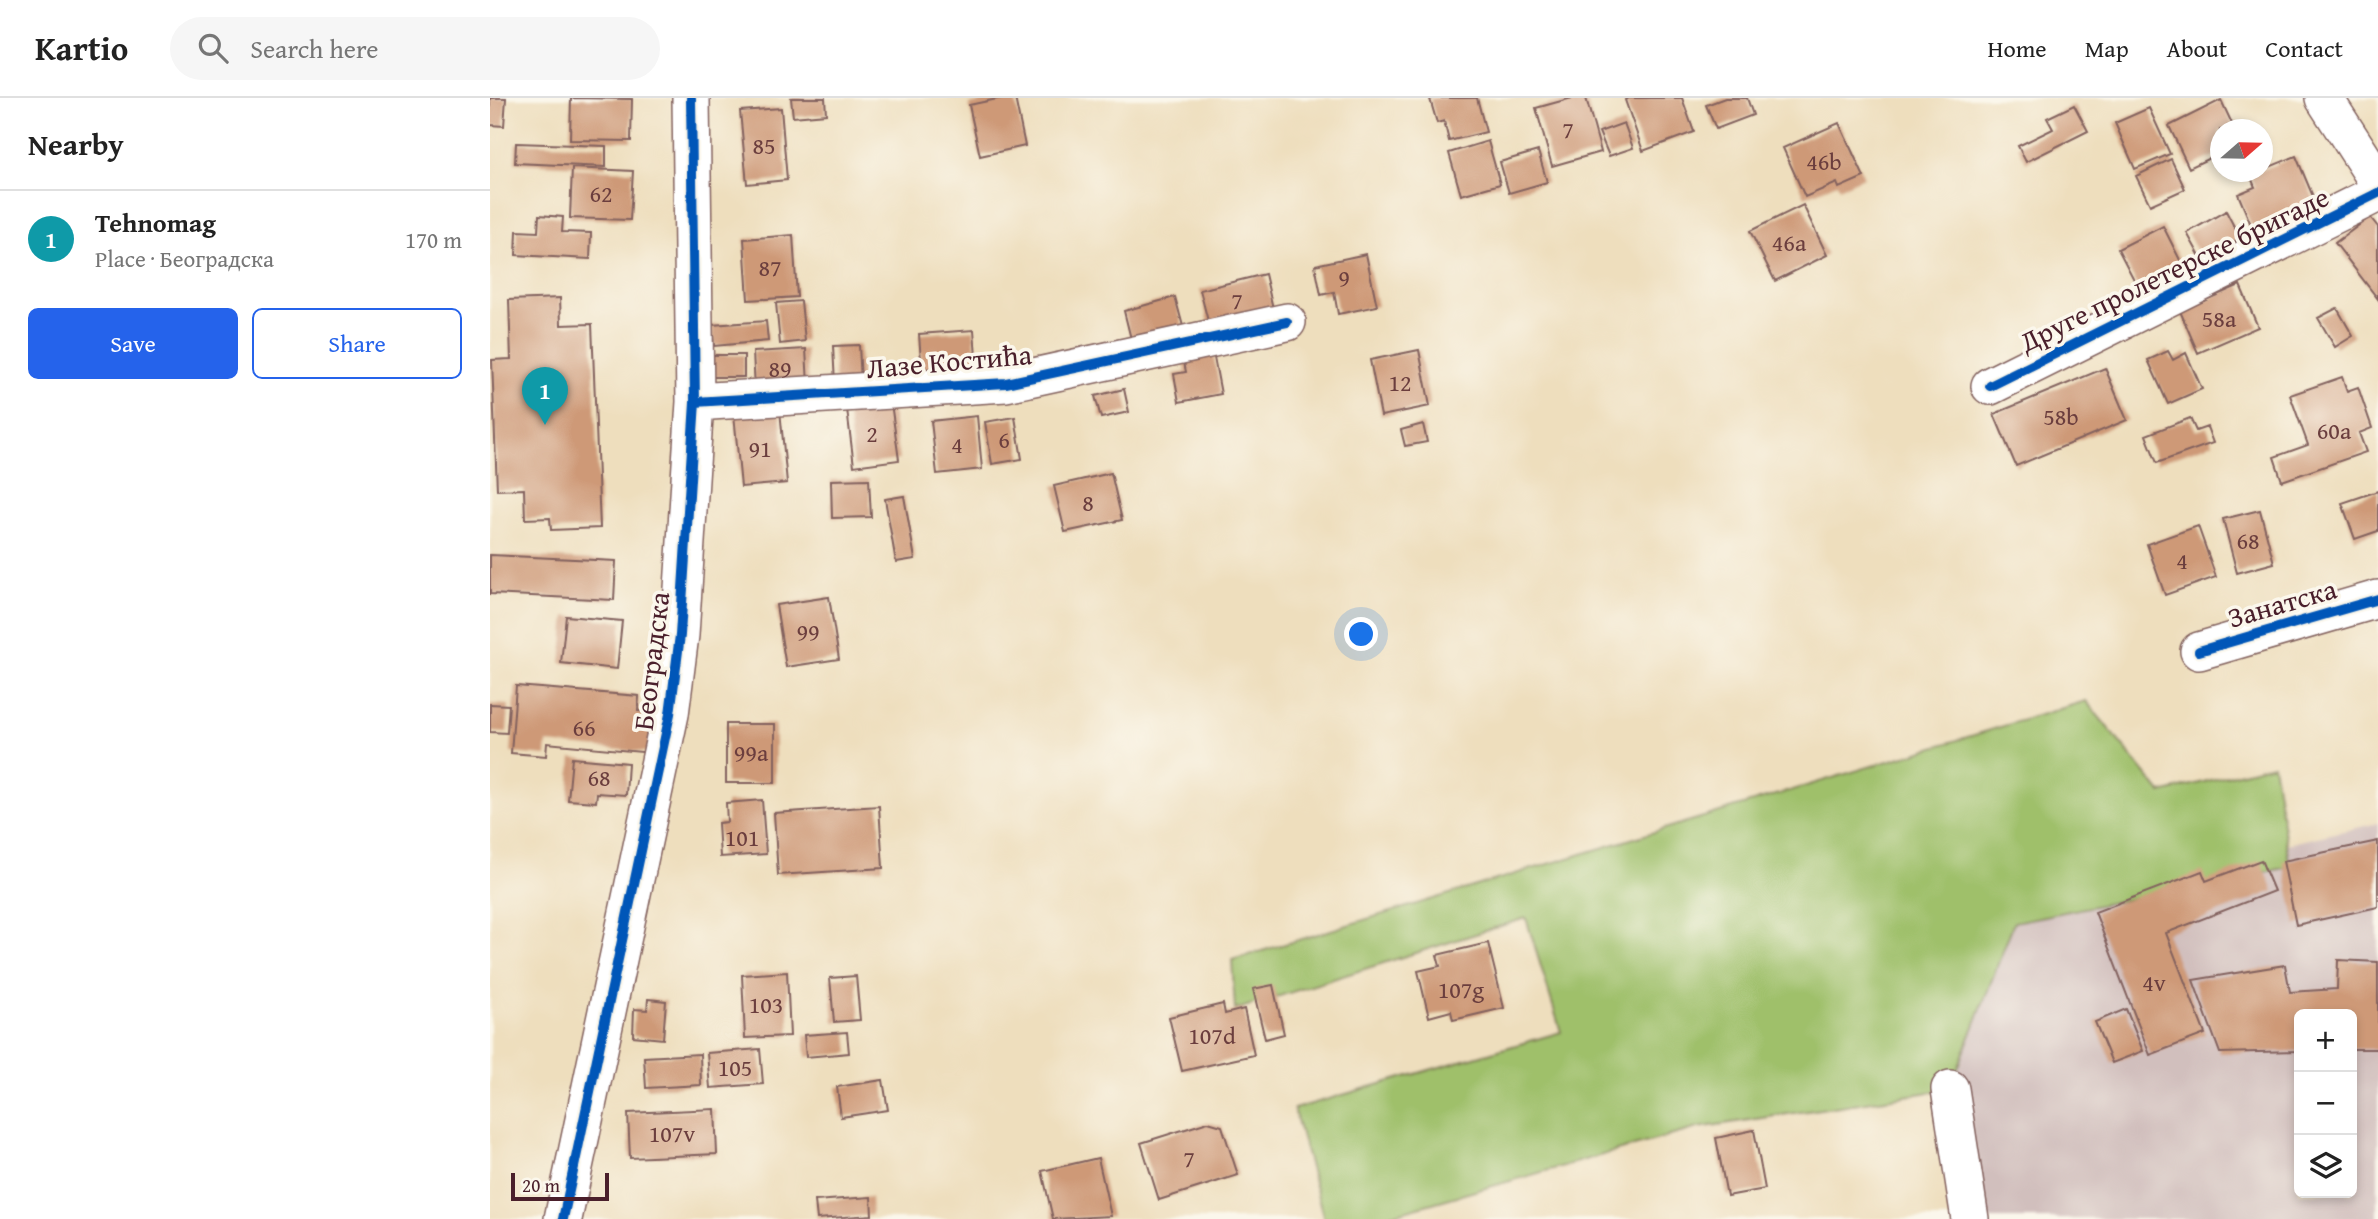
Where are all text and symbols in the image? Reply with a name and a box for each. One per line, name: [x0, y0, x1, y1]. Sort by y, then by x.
search box: [170, 17, 660, 80]
text: Kartio: [35, 24, 128, 72]
icon: search: [194, 29, 232, 67]
text: Search here: [250, 29, 379, 68]
text: Home: [1988, 31, 2047, 66]
text: Map: [2085, 31, 2129, 66]
text: About: [2167, 31, 2227, 66]
text: Contact: [2265, 31, 2343, 66]
house number: 7: [1562, 112, 1574, 147]
north arrow: [2210, 119, 2273, 182]
text: Nearby: [28, 122, 124, 166]
house number: 85: [752, 128, 776, 163]
house number: 46b: [1806, 144, 1842, 179]
house number: 62: [589, 176, 613, 211]
street label: Друге пролетерске бригаде: [2011, 176, 2336, 362]
text: Tehnomag: [95, 203, 216, 242]
text: 1: [45, 223, 57, 256]
text: 170 m: [405, 223, 462, 256]
house number: 46a: [1772, 225, 1807, 260]
text: Place · Београдска: [95, 242, 274, 275]
house number: 87: [758, 250, 782, 285]
house number: 9: [1338, 260, 1350, 295]
house number: 7: [1231, 283, 1243, 318]
house number: 58a: [2202, 301, 2237, 336]
button: Save: [28, 308, 238, 379]
button: Share: [252, 308, 462, 379]
street label: Лазе Костића: [865, 333, 1034, 388]
house number: 89: [768, 351, 792, 386]
house number: 12: [1388, 365, 1412, 400]
pin: 1: [522, 367, 568, 425]
house number: 58b: [2043, 399, 2079, 434]
house number: 60a: [2317, 413, 2352, 448]
house number: 2: [866, 416, 878, 451]
house number: 6: [998, 422, 1010, 457]
house number: 4: [951, 427, 963, 462]
house number: 91: [748, 431, 772, 466]
house number: 8: [1082, 485, 1094, 520]
house number: 68: [2236, 523, 2260, 558]
house number: 4: [2176, 543, 2188, 578]
street label: Занатска: [2223, 567, 2342, 638]
street label: Београдска: [622, 589, 679, 733]
house number: 99: [796, 614, 820, 649]
your location: [1344, 617, 1378, 651]
house number: 66: [572, 710, 596, 745]
house number: 99a: [734, 735, 769, 770]
house number: 68: [587, 760, 611, 795]
house number: 101: [725, 820, 759, 855]
house number: 4v: [2142, 965, 2166, 1000]
house number: 107g: [1438, 972, 1484, 1007]
house number: 103: [749, 987, 783, 1022]
map controls: [2294, 1009, 2357, 1198]
button: +: [2294, 1009, 2357, 1072]
house number: 107d: [1188, 1018, 1236, 1053]
house number: 105: [718, 1050, 752, 1085]
button: −: [2294, 1072, 2357, 1135]
house number: 107v: [649, 1116, 695, 1151]
button: layers: [2294, 1135, 2357, 1198]
house number: 7: [1183, 1141, 1195, 1176]
scale bar: [511, 1170, 609, 1202]
text: 20 m: [522, 1171, 560, 1199]

